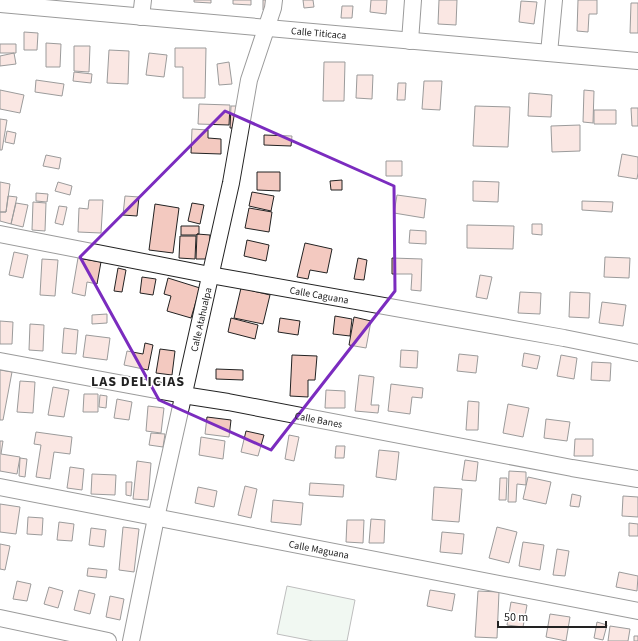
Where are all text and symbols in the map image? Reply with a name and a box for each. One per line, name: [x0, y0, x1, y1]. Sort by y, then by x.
street label: Calle Titicaca: [290, 24, 347, 43]
street label: Calle Caguana: [289, 283, 350, 308]
street label: Calle Atahualpa: [187, 286, 215, 353]
district label: LAS DELICIAS: [91, 372, 185, 392]
street label: Calle Banes: [293, 409, 344, 432]
street label: Calle Maguana: [287, 537, 350, 563]
scale bar: [498, 603, 606, 629]
text: 50 m: [504, 609, 528, 626]

